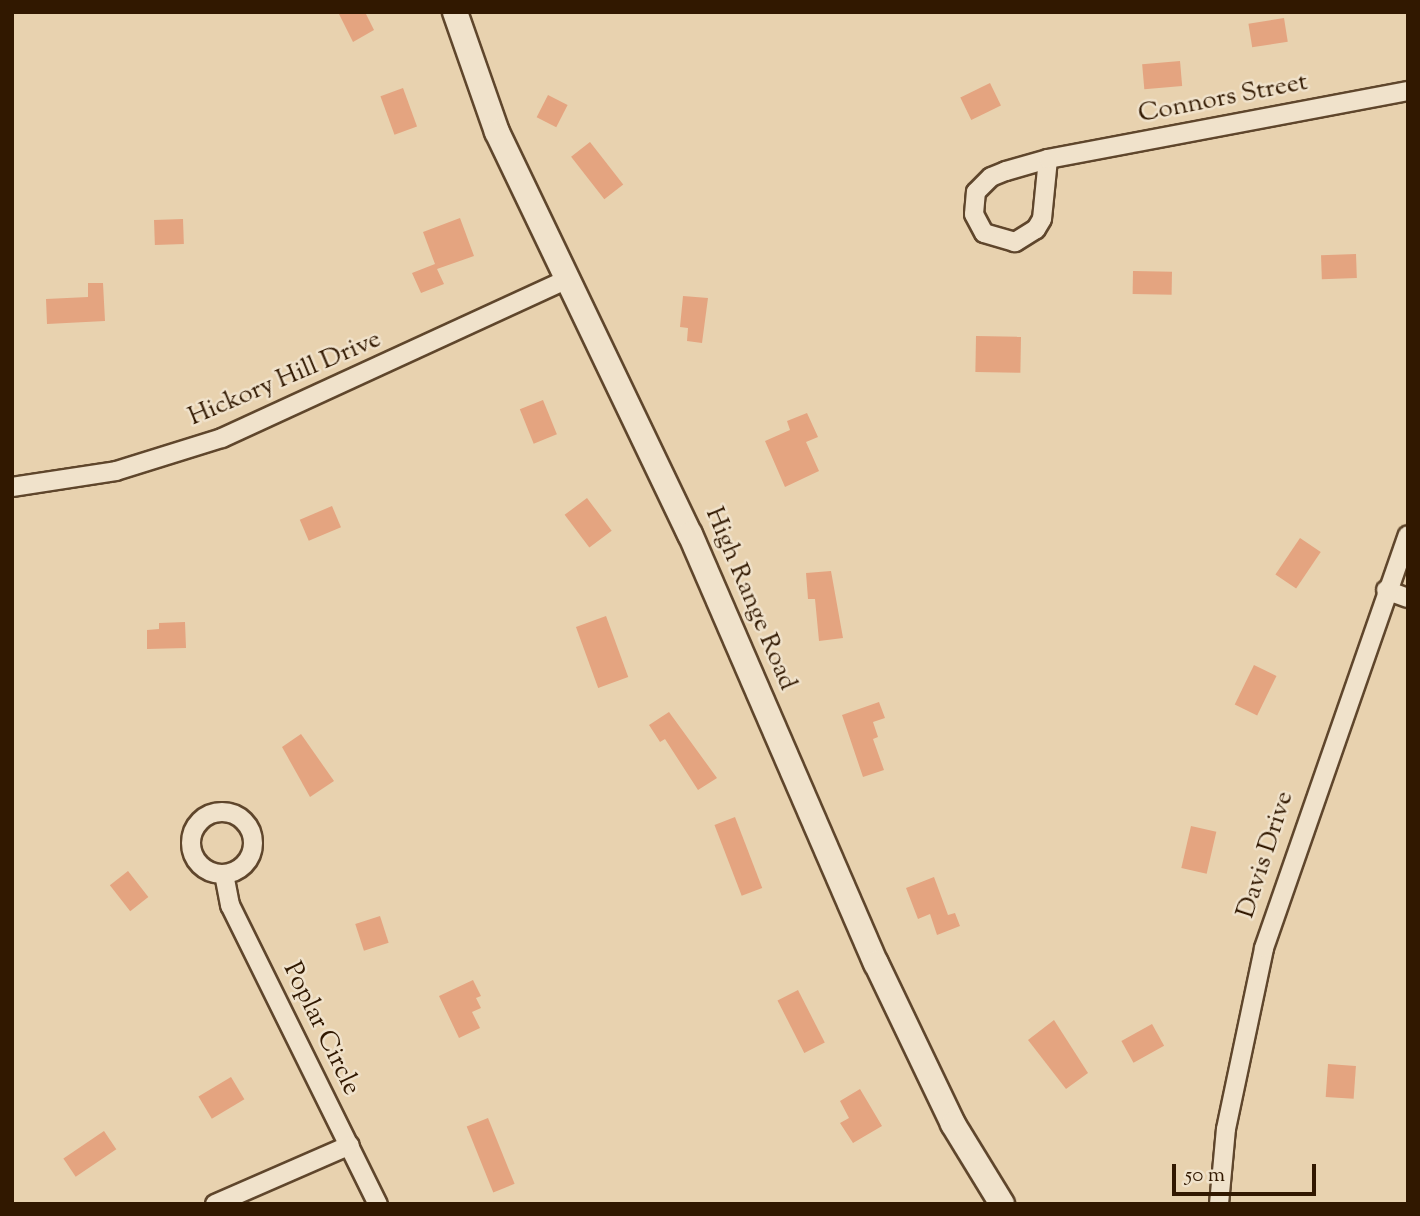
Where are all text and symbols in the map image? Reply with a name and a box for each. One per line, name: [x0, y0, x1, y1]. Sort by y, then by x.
street label: Connors Street: [1136, 67, 1310, 131]
street label: Hickory Hill Drive: [184, 324, 386, 434]
street label: High Range Road: [697, 503, 803, 695]
street label: Davis Drive: [1231, 788, 1301, 922]
street label: Poplar Circle: [275, 957, 367, 1101]
scale bar: [1175, 1150, 1318, 1194]
text: 50 m: [1185, 1161, 1225, 1191]

